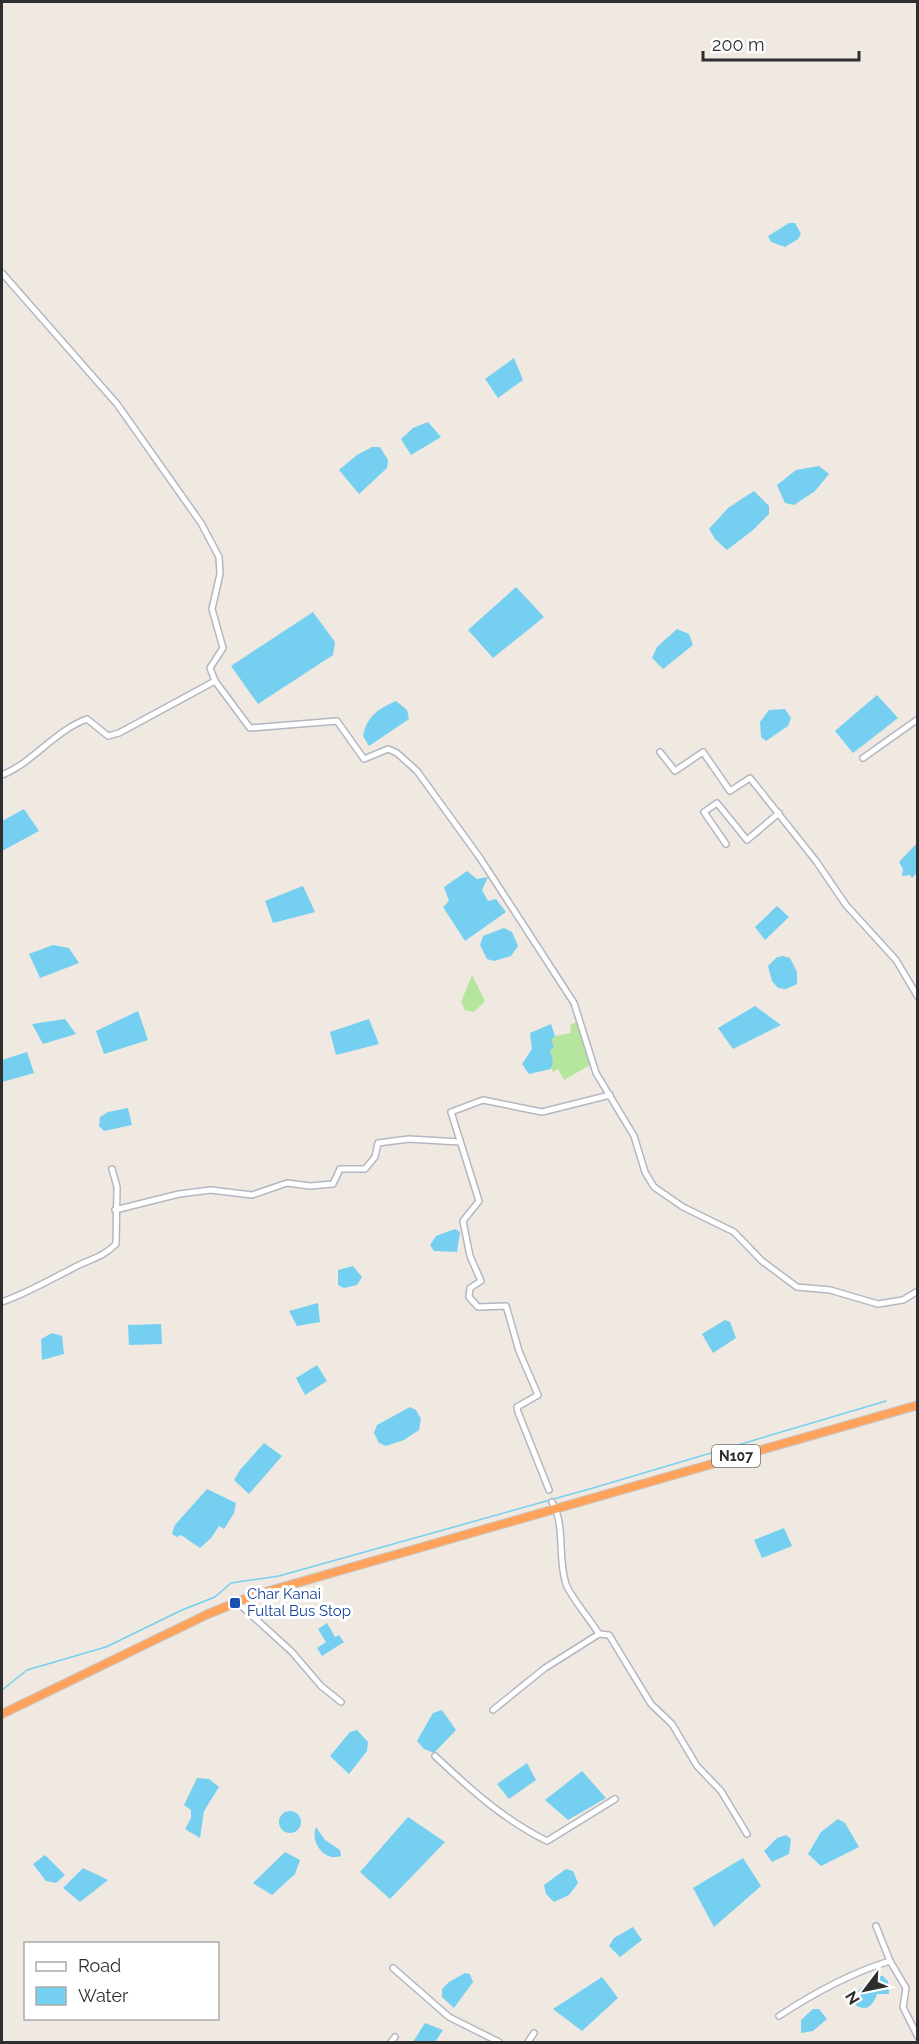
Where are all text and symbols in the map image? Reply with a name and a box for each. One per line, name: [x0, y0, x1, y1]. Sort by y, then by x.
scale bar: [703, 24, 859, 62]
text: 200 m: [712, 34, 765, 55]
road number: N107: [712, 1445, 760, 1467]
place label: Char Kanai Fultal Bus Stop: [247, 1585, 351, 1620]
marker: Char Kanai Fultal Bus Stop: [228, 1596, 242, 1610]
legend: [24, 1942, 219, 2020]
text: Road: [78, 1955, 121, 1976]
north arrow: [835, 1960, 895, 2020]
text: Water: [78, 1985, 129, 2006]
text: N: [841, 1987, 864, 2008]

